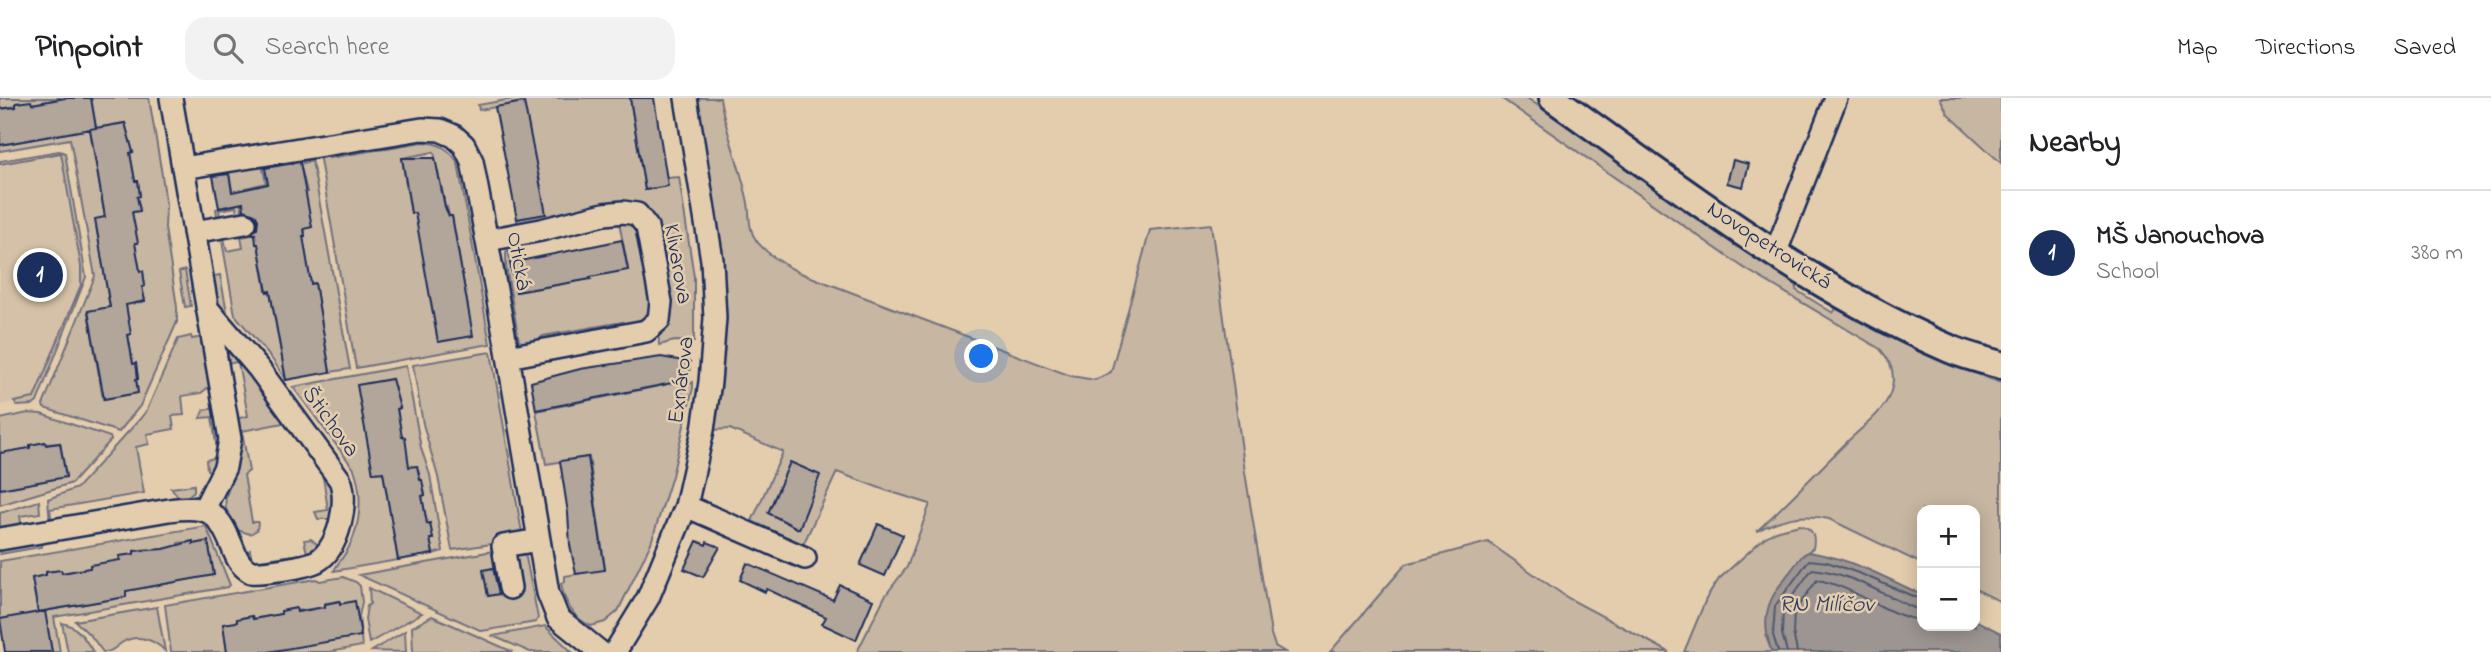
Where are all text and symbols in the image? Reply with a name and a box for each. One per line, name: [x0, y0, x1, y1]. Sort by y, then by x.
search box: [185, 17, 675, 80]
text: Pinpoint: [35, 24, 143, 72]
icon: search: [209, 29, 247, 67]
text: Search here: [265, 29, 389, 67]
text: Map: [2177, 31, 2218, 66]
text: Directions: [2256, 31, 2355, 66]
text: Saved: [2393, 31, 2456, 66]
text: Nearby: [2029, 122, 2121, 166]
street label: Novopetrovická: [1700, 193, 1838, 299]
text: MŠ Janouchova: [2096, 218, 2264, 256]
street label: Klivarova: [654, 221, 700, 307]
street label: Otická: [497, 229, 539, 293]
text: 1: [2048, 237, 2056, 270]
text: 380 m: [2411, 237, 2463, 270]
pin: 1: [17, 249, 63, 301]
text: School: [2096, 256, 2159, 289]
street label: Exnárova: [660, 335, 704, 425]
your location: [964, 339, 998, 373]
street label: Štichova: [293, 380, 367, 464]
map controls: [1917, 505, 1980, 631]
button: +: [1917, 505, 1980, 568]
button: −: [1917, 568, 1980, 631]
water label: RN Milíčov: [1778, 588, 1876, 623]

